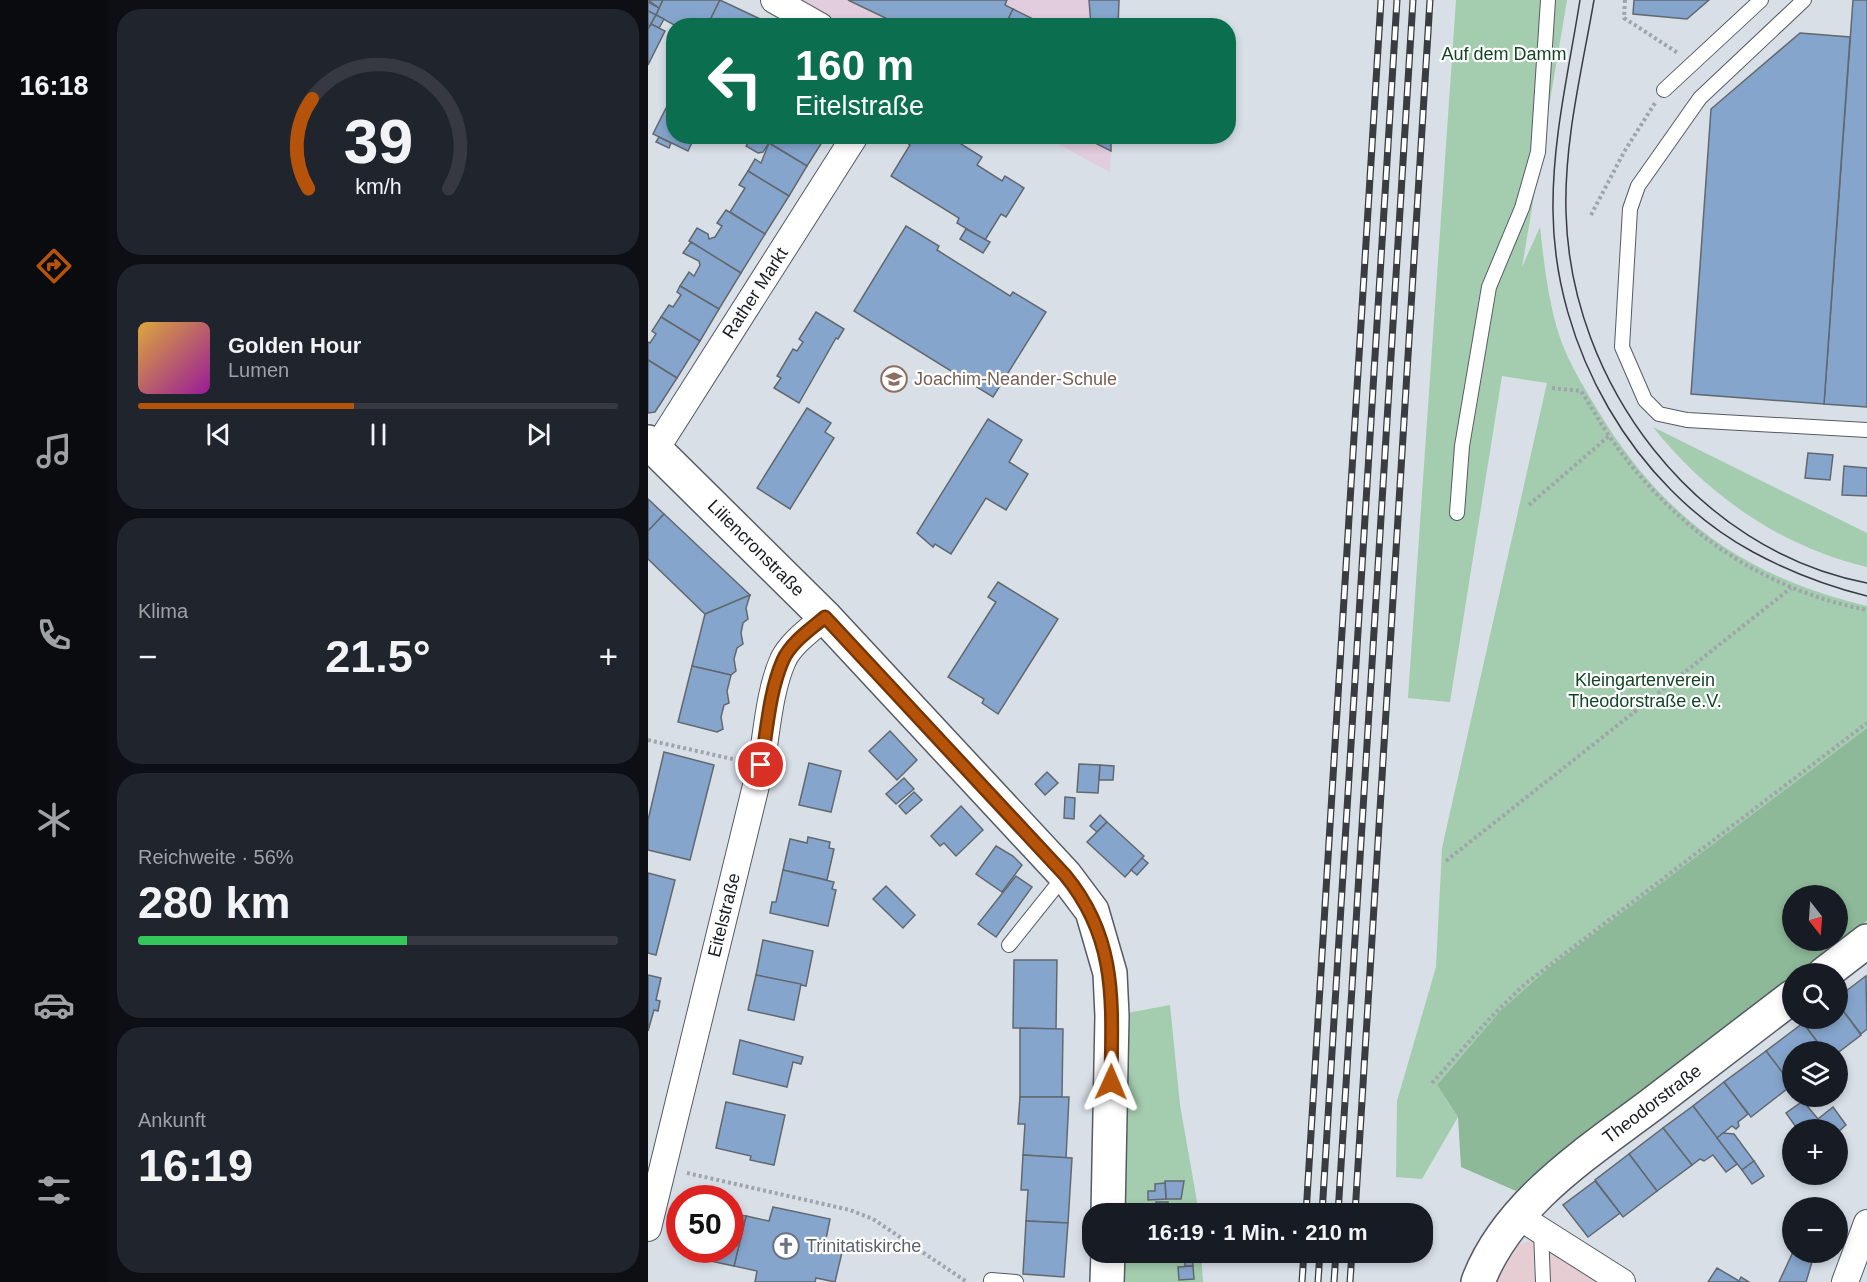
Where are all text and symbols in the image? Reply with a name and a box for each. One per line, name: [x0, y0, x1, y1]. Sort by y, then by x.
icon: left: [696, 42, 774, 120]
text: 160 m: [795, 42, 914, 89]
park label: Auf dem Damm: [1441, 44, 1567, 64]
text: 16:18: [19, 71, 89, 101]
text: Eitelstraße: [795, 91, 924, 121]
text: 39: [343, 107, 413, 176]
text: km/h: [355, 175, 401, 199]
street label: Rather Markt: [718, 244, 792, 342]
icon: directions: [33, 245, 75, 287]
text: Golden Hour: [228, 333, 361, 358]
text: Lumen: [228, 359, 289, 381]
school or university icon: Joachim-Neander-Schule: [879, 364, 909, 394]
place label: Joachim-Neander-Schule: [914, 369, 1117, 389]
icon: previous: [202, 418, 235, 451]
icon: pause: [362, 418, 395, 451]
icon: next: [522, 418, 555, 451]
icon: music: [33, 430, 75, 472]
street label: Liliencronstraße: [704, 496, 808, 600]
text: Klima: [138, 600, 188, 622]
icon: phone: [33, 614, 75, 656]
text: 21.5°: [325, 631, 431, 682]
text: −: [138, 638, 157, 675]
text: +: [599, 638, 618, 675]
park label: Kleingartenverein Theodorstraße e.V.: [1568, 670, 1722, 711]
pin: [735, 739, 786, 790]
icon: arrive: [744, 748, 777, 781]
icon: climate: [33, 799, 75, 841]
text: Reichweite · 56%: [138, 846, 294, 868]
street label: Eitelstraße: [704, 871, 744, 959]
text: 280 km: [138, 877, 291, 928]
north arrow: [1782, 885, 1848, 951]
map controls: [1782, 885, 1848, 1263]
button: search: [1782, 963, 1848, 1029]
icon: car: [33, 984, 75, 1026]
button: layers: [1782, 1041, 1848, 1107]
position arrow: [1079, 1050, 1143, 1114]
street label: Theodorstraße: [1599, 1060, 1705, 1148]
text: Ankunft: [138, 1109, 206, 1131]
button: +: [1782, 1119, 1848, 1185]
text: 16:19: [138, 1140, 253, 1191]
icon: filters: [33, 1169, 75, 1211]
speed limit sign: 50: [666, 1185, 744, 1263]
button: −: [1782, 1197, 1848, 1263]
text: 16:19 · 1 Min. · 210 m: [1147, 1220, 1368, 1245]
church icon: Trinitatiskirche: [771, 1231, 801, 1261]
place label: Trinitatiskirche: [806, 1236, 921, 1256]

